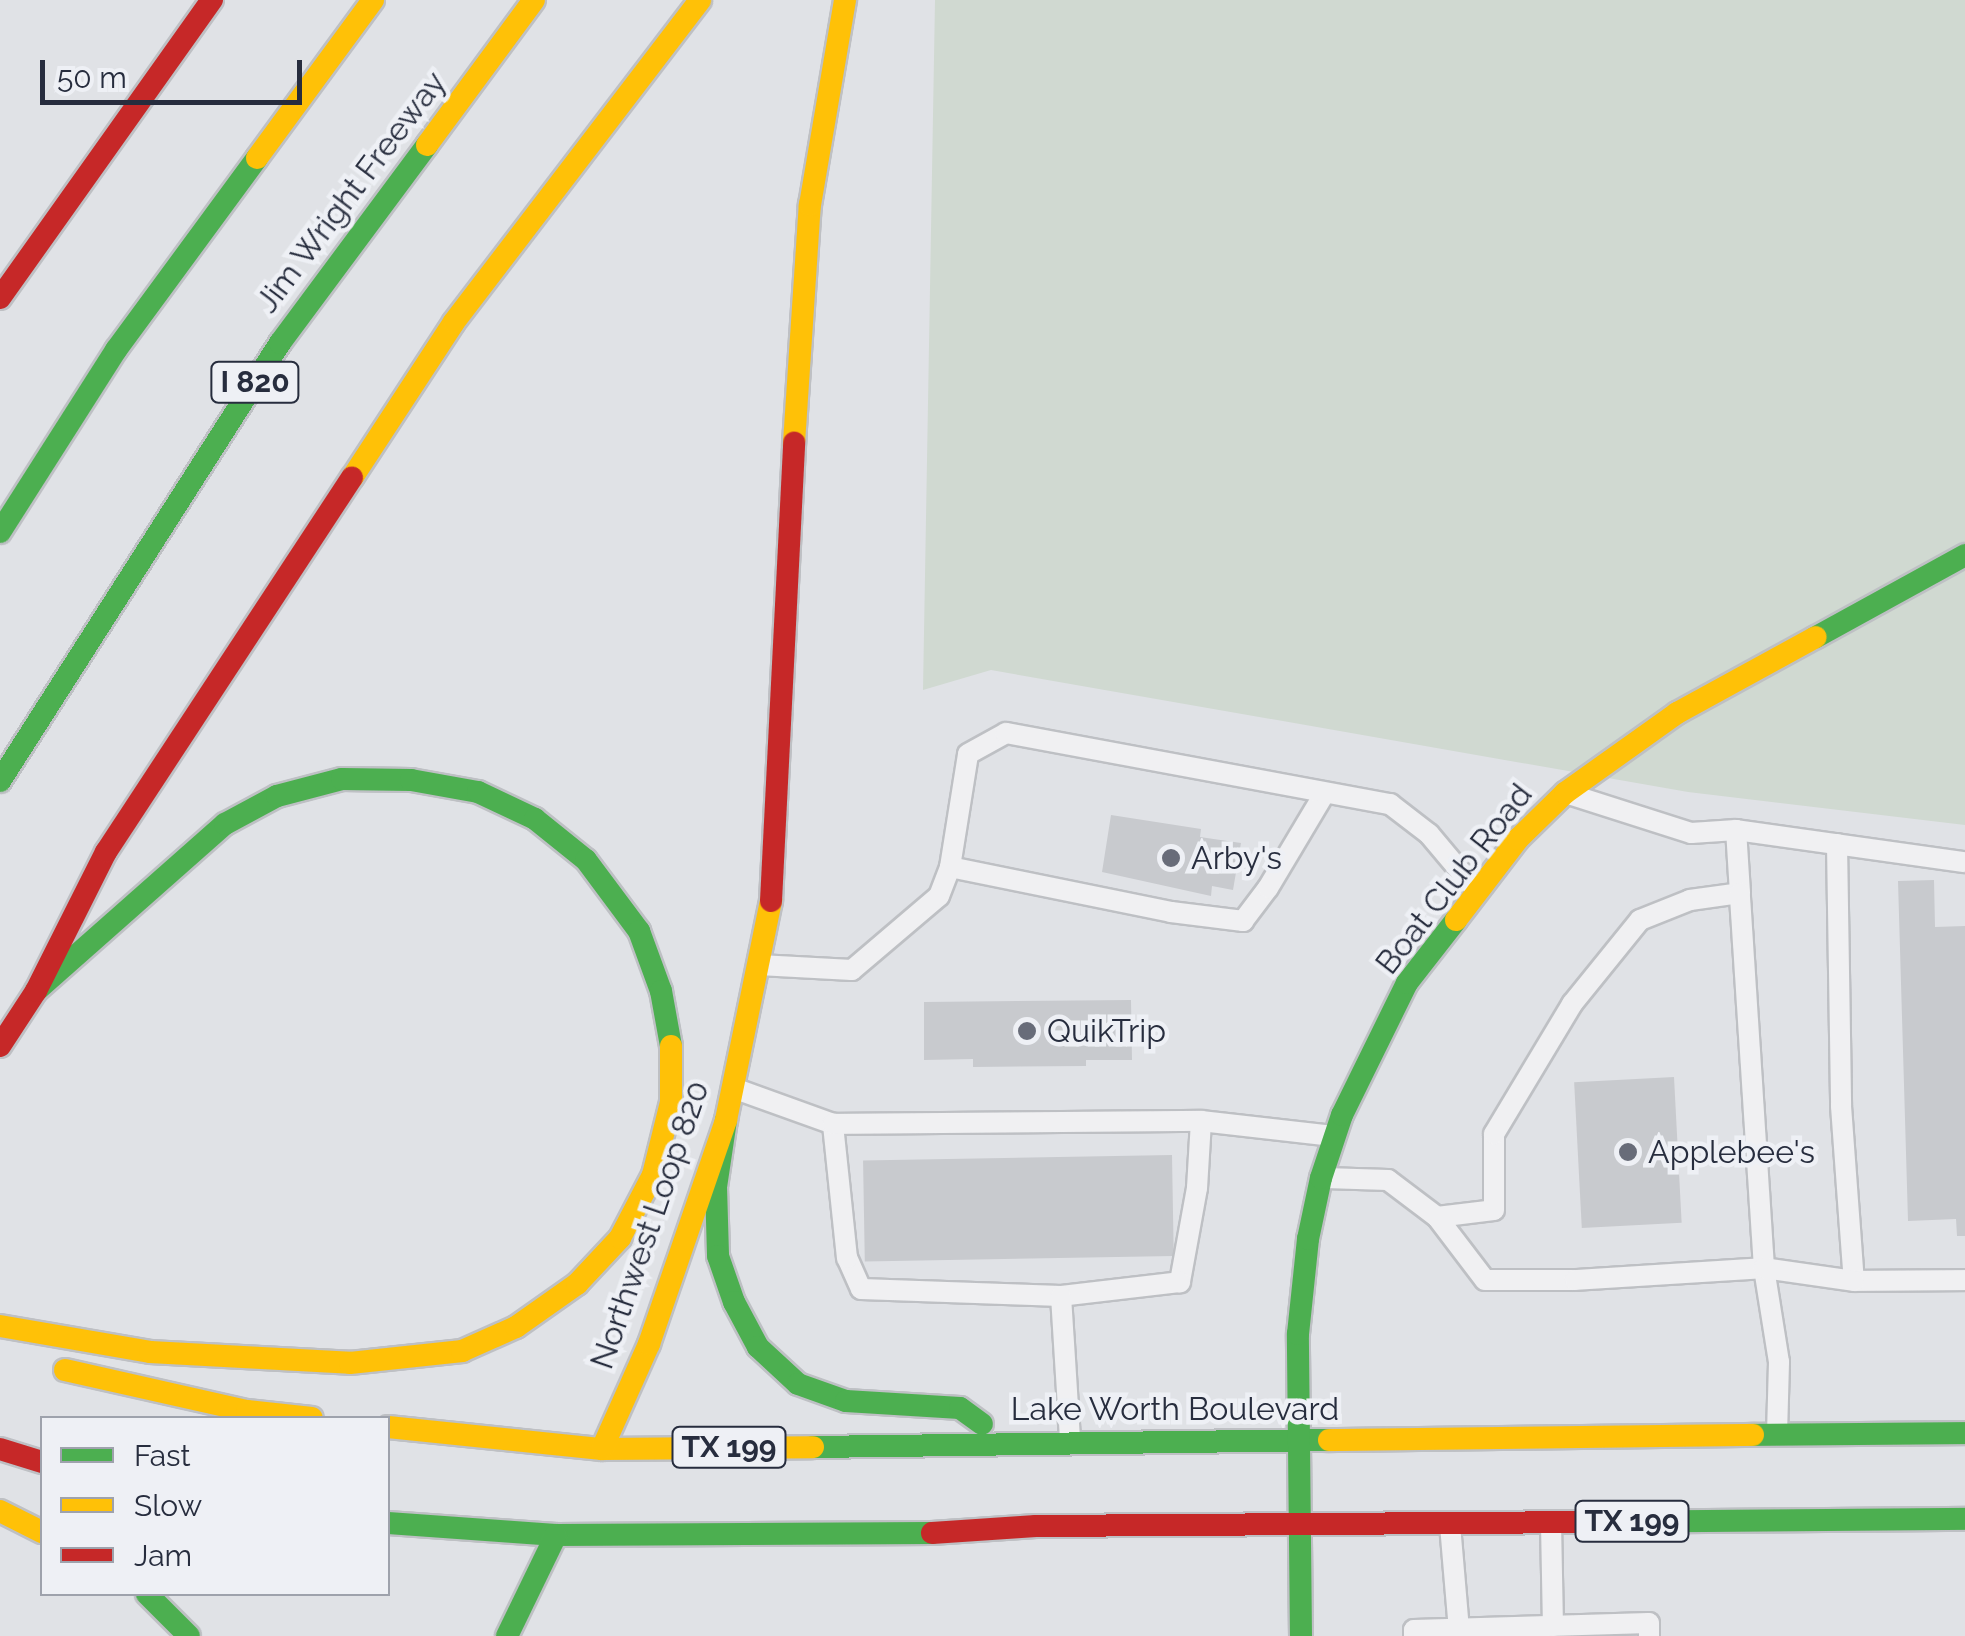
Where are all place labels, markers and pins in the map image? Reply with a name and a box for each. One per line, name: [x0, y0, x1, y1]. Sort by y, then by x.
place label: Arby's: [1191, 839, 1282, 877]
marker: Arby's: [1160, 847, 1182, 869]
place label: QuikTrip: [1047, 1012, 1166, 1050]
marker: QuikTrip: [1016, 1020, 1038, 1042]
place label: Applebee's: [1648, 1133, 1815, 1171]
marker: Applebee's: [1617, 1141, 1639, 1163]

